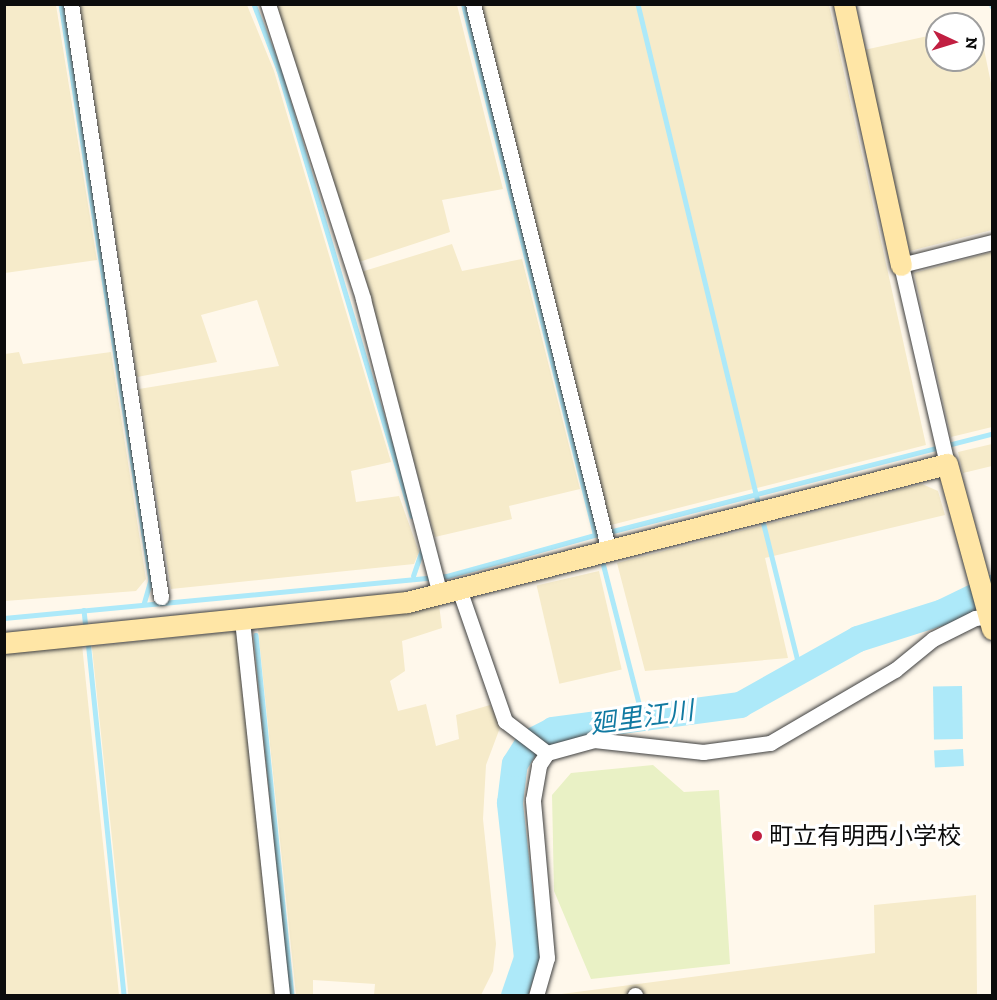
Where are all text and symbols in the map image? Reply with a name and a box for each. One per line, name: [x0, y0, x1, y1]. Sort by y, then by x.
north arrow: [925, 12, 985, 72]
text: N: [962, 36, 981, 50]
water label: 廻里江川: [588, 695, 696, 741]
place label: 町立有明西小学校: [769, 822, 961, 850]
marker: 町立有明西小学校: [750, 829, 764, 843]

